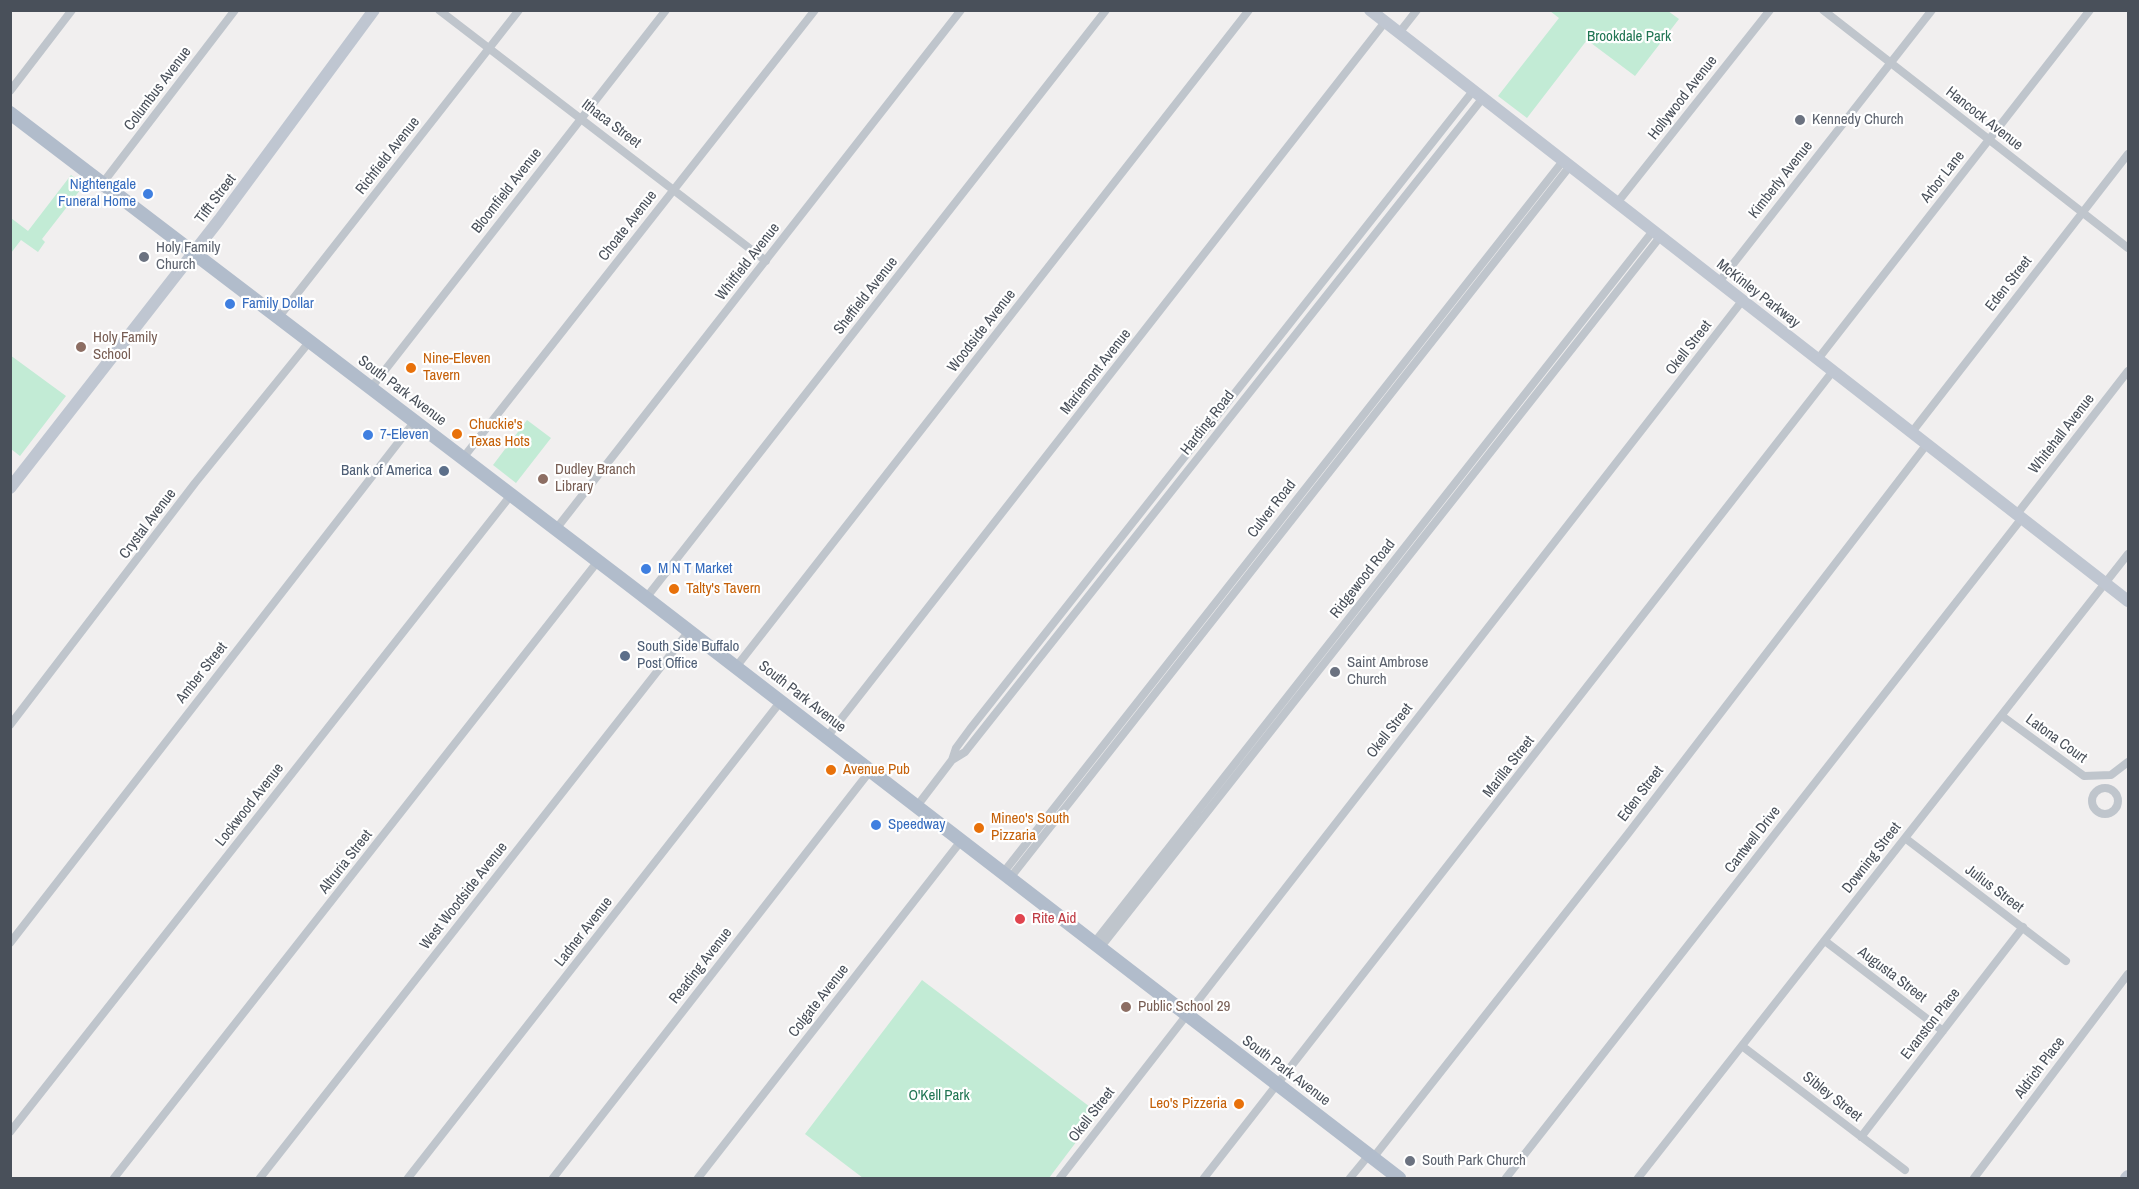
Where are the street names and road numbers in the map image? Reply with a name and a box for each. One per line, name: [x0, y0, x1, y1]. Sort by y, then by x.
street label: Columbus Avenue: [121, 44, 195, 134]
street label: Hollywood Avenue: [1645, 52, 1721, 144]
street label: Hancock Avenue: [1942, 83, 2026, 155]
street label: Ithaca Street: [578, 96, 644, 152]
street label: Richfield Avenue: [352, 114, 424, 198]
street label: Kimberly Avenue: [1745, 138, 1817, 222]
street label: Bloomfield Avenue: [468, 145, 546, 237]
street label: Arbor Lane: [1917, 147, 1969, 207]
street label: Tifft Street: [192, 171, 240, 227]
street label: Choate Avenue: [595, 187, 661, 265]
street label: Whitfield Avenue: [712, 220, 784, 304]
street label: Eden Street: [1982, 253, 2036, 315]
street label: Sheffield Avenue: [830, 254, 902, 338]
street label: McKinley Parkway: [1713, 256, 1803, 332]
street label: Woodside Avenue: [944, 286, 1020, 376]
street label: Okell Street: [1662, 317, 1716, 379]
street label: Mariemont Avenue: [1057, 326, 1135, 418]
street label: South Park Avenue: [354, 352, 450, 430]
street label: Harding Road: [1177, 387, 1239, 459]
street label: Whitehall Avenue: [2025, 391, 2099, 477]
street label: Culver Road: [1244, 477, 1300, 541]
street label: Crystal Avenue: [116, 485, 180, 563]
street label: Ridgewood Road: [1327, 536, 1399, 622]
street label: Amber Street: [173, 639, 231, 707]
street label: South Park Avenue: [755, 657, 849, 737]
street label: Okell Street: [1363, 700, 1417, 762]
street label: Latona Court: [2022, 711, 2090, 767]
street label: Marilla Street: [1479, 733, 1539, 801]
street label: Lockwood Avenue: [212, 760, 288, 850]
street label: Eden Street: [1614, 763, 1668, 825]
street label: Cantwell Drive: [1721, 803, 1785, 877]
street label: Downing Street: [1839, 819, 1905, 897]
street label: Altruria Street: [316, 827, 376, 897]
street label: West Woodside Avenue: [416, 839, 512, 953]
street label: Julius Street: [1961, 861, 2027, 917]
street label: Ladner Avenue: [551, 894, 617, 970]
street label: Reading Avenue: [666, 924, 736, 1008]
street label: Augusta Street: [1854, 943, 1930, 1007]
street label: Colgate Avenue: [785, 961, 853, 1041]
street label: Evanston Place: [1898, 985, 1964, 1063]
street label: South Park Avenue: [1238, 1032, 1334, 1110]
street label: Aldrich Place: [2011, 1034, 2069, 1102]
street label: Sibley Street: [1799, 1068, 1865, 1126]
street label: Okell Street: [1065, 1084, 1119, 1146]

